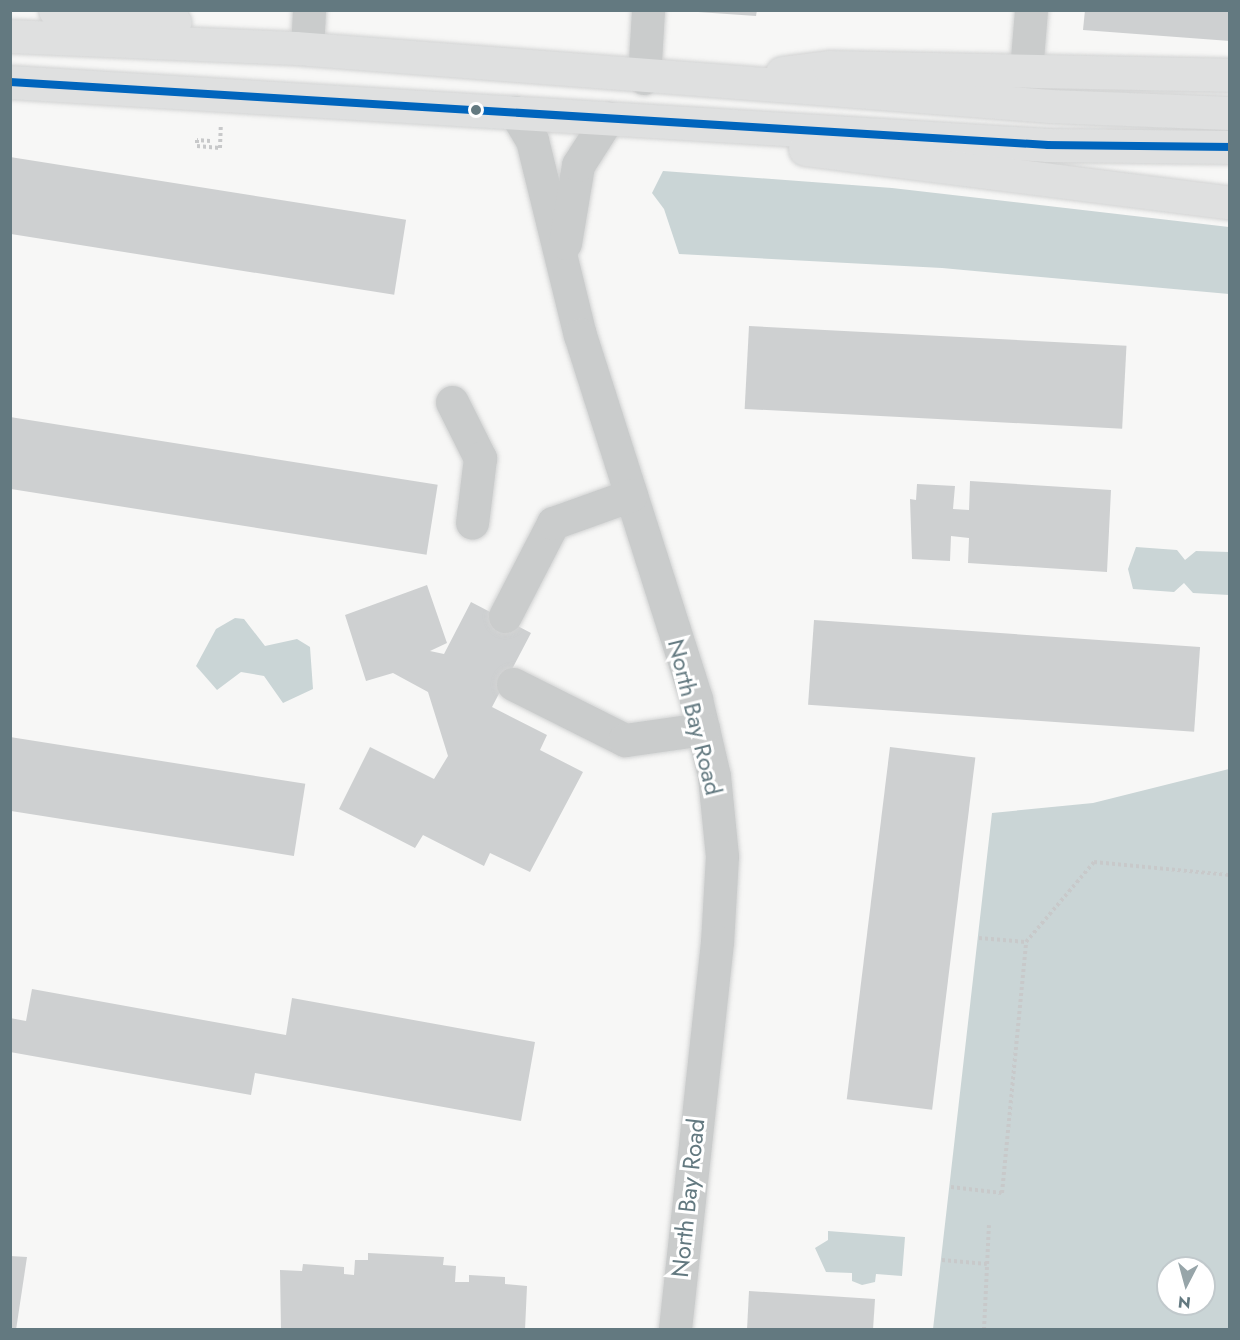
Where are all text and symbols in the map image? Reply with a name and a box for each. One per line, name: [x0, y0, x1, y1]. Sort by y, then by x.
unlabelled marker: [470, 104, 482, 116]
street label: North Bay Road: [662, 636, 728, 798]
street label: North Bay Road: [665, 1117, 711, 1279]
north arrow: [1156, 1256, 1216, 1316]
text: N: [1177, 1290, 1192, 1315]

